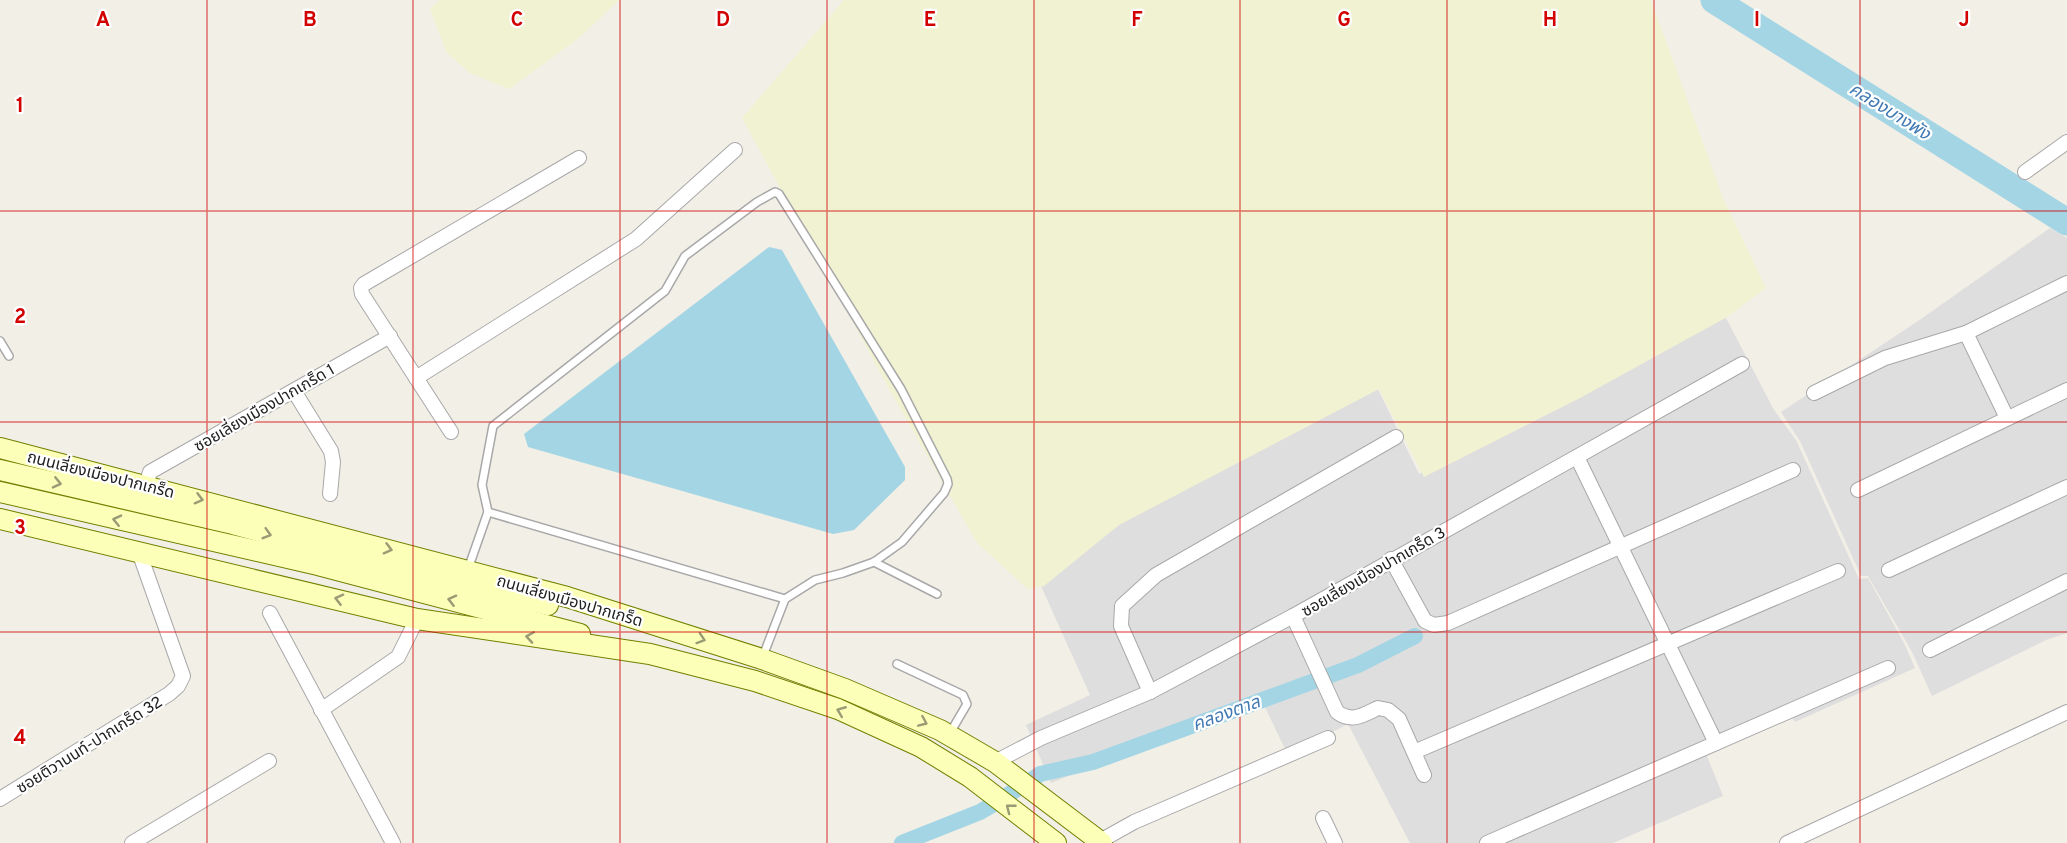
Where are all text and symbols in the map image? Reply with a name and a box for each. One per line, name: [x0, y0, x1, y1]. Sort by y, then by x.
text: A: [96, 8, 110, 34]
text: B: [303, 8, 317, 34]
text: C: [511, 8, 523, 34]
text: D: [716, 8, 730, 34]
text: E: [924, 8, 936, 34]
text: F: [1131, 8, 1143, 34]
text: G: [1337, 8, 1351, 34]
text: H: [1543, 8, 1557, 34]
text: I: [1754, 8, 1760, 34]
text: J: [1958, 8, 1970, 34]
water label: คลองบางพัง: [1844, 78, 1935, 147]
text: 1: [16, 94, 24, 120]
text: 2: [14, 305, 26, 331]
street label: ซอยเลี่ยงเมืองปากเกร็ด 1: [190, 358, 339, 457]
street label: ถนนเลี่ยงเมืองปากเกร็ด: [25, 445, 177, 504]
one-way arrow: [52, 476, 62, 489]
one-way arrow: [193, 492, 204, 504]
one-way arrow: [112, 514, 122, 527]
text: 3: [14, 516, 26, 542]
street label: ซอยเลี่ยงเมืองปากเกร็ด 3: [1297, 521, 1450, 622]
one-way arrow: [261, 527, 272, 539]
one-way arrow: [382, 542, 392, 554]
street label: ถนนเลี่ยงเมืองปากเกร็ด: [494, 569, 646, 632]
one-way arrow: [334, 594, 344, 607]
one-way arrow: [447, 594, 457, 607]
one-way arrow: [525, 631, 535, 643]
one-way arrow: [695, 632, 706, 645]
water label: คลองตาล: [1190, 691, 1264, 737]
street label: ซอยติวานนท์-ปากเกร็ด 32: [13, 693, 167, 799]
one-way arrow: [837, 706, 848, 718]
one-way arrow: [916, 715, 927, 727]
text: 4: [14, 726, 26, 752]
one-way arrow: [1005, 804, 1016, 815]

